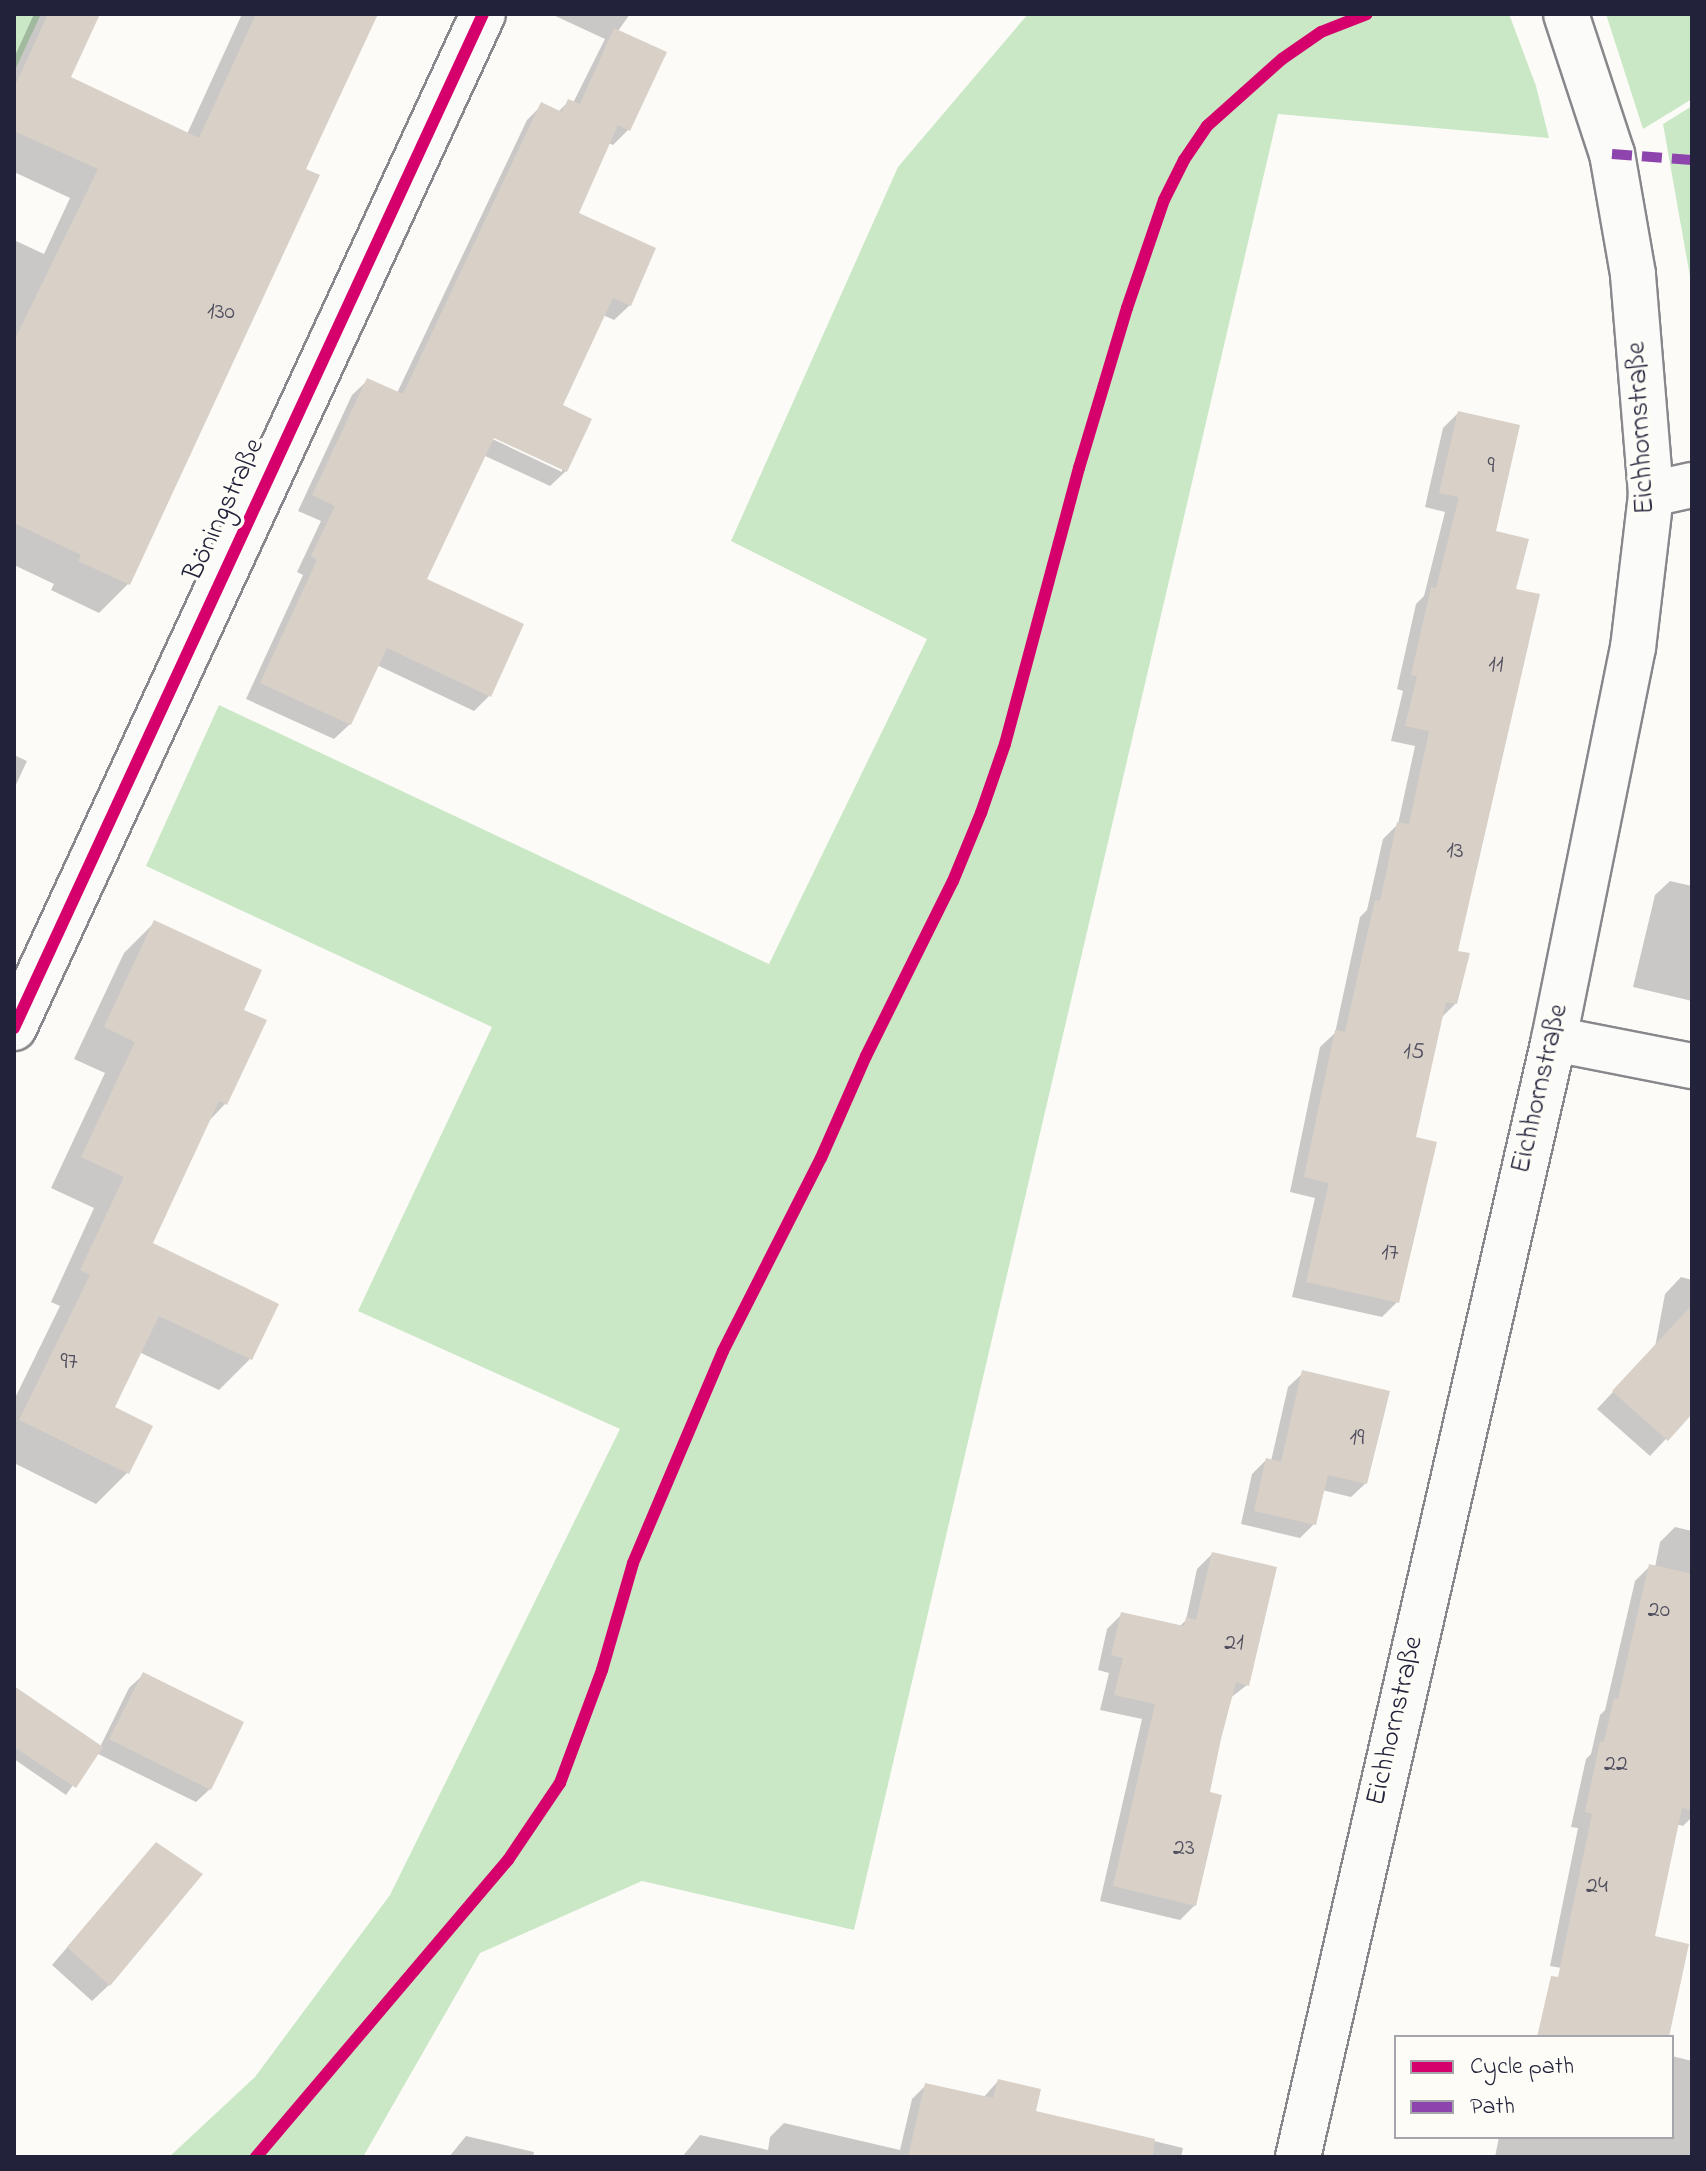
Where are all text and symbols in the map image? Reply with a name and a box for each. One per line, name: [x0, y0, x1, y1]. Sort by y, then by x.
house number: 130: [207, 299, 235, 327]
street label: Eichhornstraße: [1621, 341, 1663, 515]
street label: Böningstraße: [177, 433, 273, 587]
house number: 9: [1487, 453, 1495, 481]
house number: 11: [1488, 652, 1504, 680]
house number: 13: [1446, 838, 1464, 866]
street label: Eichhornstraße: [1505, 1001, 1577, 1177]
house number: 15: [1403, 1039, 1425, 1067]
house number: 17: [1381, 1240, 1399, 1268]
house number: 97: [60, 1349, 78, 1377]
house number: 19: [1350, 1425, 1364, 1453]
house number: 20: [1648, 1597, 1670, 1625]
house number: 21: [1224, 1630, 1244, 1658]
street label: Eichhornstraße: [1360, 1633, 1432, 1809]
house number: 22: [1604, 1751, 1628, 1779]
house number: 23: [1173, 1835, 1195, 1863]
house number: 24: [1586, 1873, 1608, 1901]
legend: [1394, 2035, 1674, 2139]
text: Cycle path: [1470, 2050, 1574, 2085]
text: Path: [1470, 2090, 1515, 2125]

